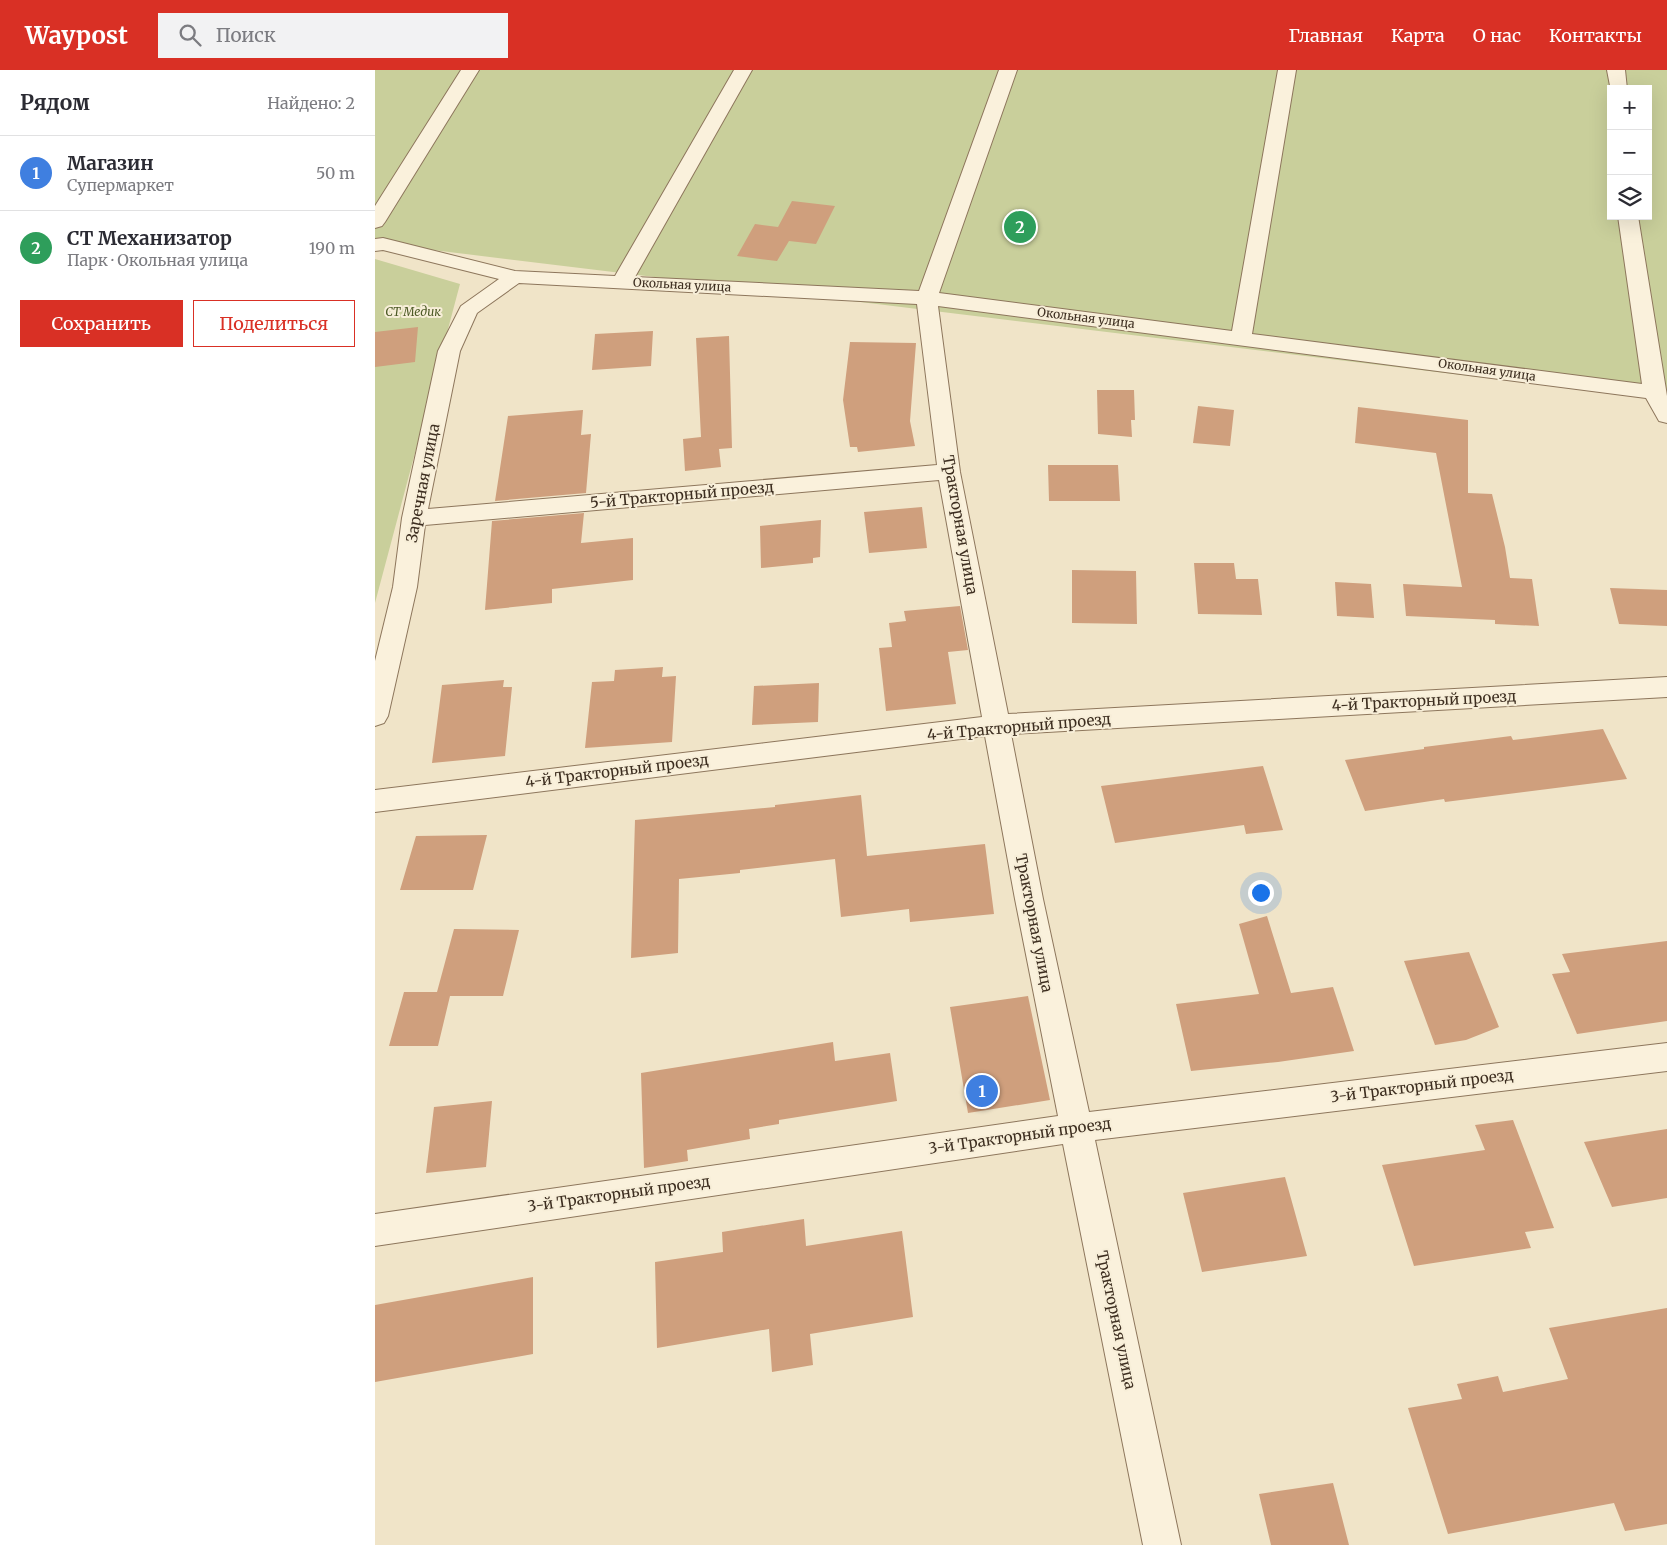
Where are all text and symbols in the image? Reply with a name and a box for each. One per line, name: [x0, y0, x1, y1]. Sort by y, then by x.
search box: [158, 13, 508, 58]
text: Waypost: [25, 20, 128, 51]
icon: search: [176, 21, 204, 49]
text: Поиск: [216, 23, 276, 47]
text: Главная: [1288, 24, 1363, 47]
text: Карта: [1391, 24, 1445, 47]
text: О нас: [1473, 24, 1521, 47]
text: Контакты: [1549, 24, 1642, 47]
map controls: [1607, 85, 1652, 220]
button: +: [1607, 85, 1652, 130]
text: Рядом: [20, 89, 90, 116]
text: Найдено: 2: [267, 93, 355, 113]
button: −: [1607, 130, 1652, 175]
text: Магазин: [67, 151, 154, 175]
text: 1: [32, 163, 40, 183]
text: 50 m: [316, 163, 355, 183]
text: Супермаркет: [67, 175, 174, 195]
button: layers: [1607, 175, 1652, 220]
pin: 2: [1004, 208, 1036, 246]
text: СТ Механизатор: [67, 226, 232, 250]
text: 2: [31, 238, 41, 258]
text: 190 m: [309, 238, 355, 258]
text: Парк · Окольная улица: [67, 250, 248, 270]
street label: Окольная улица: [633, 274, 732, 295]
button: Сохранить: [20, 300, 183, 347]
button: Поделиться: [193, 300, 355, 347]
park label: СТ Медик: [385, 304, 441, 319]
street label: Окольная улица: [1036, 304, 1136, 331]
street label: Окольная улица: [1437, 355, 1537, 384]
street label: Заречная улица: [402, 422, 443, 544]
street label: Тракторная улица: [939, 454, 982, 596]
street label: 5-й Тракторный проезд: [589, 477, 775, 512]
street label: 4-й Тракторный проезд: [1331, 686, 1517, 715]
street label: 4-й Тракторный проезд: [926, 709, 1112, 744]
street label: 4-й Тракторный проезд: [524, 750, 710, 791]
street label: Тракторная улица: [1012, 852, 1057, 994]
your location: [1248, 880, 1274, 906]
street label: 3-й Тракторный проезд: [1329, 1065, 1514, 1106]
pin: 1: [966, 1072, 998, 1110]
street label: 3-й Тракторный проезд: [927, 1113, 1112, 1158]
street label: 3-й Тракторный проезд: [526, 1171, 711, 1216]
street label: Тракторная улица: [1093, 1249, 1140, 1391]

